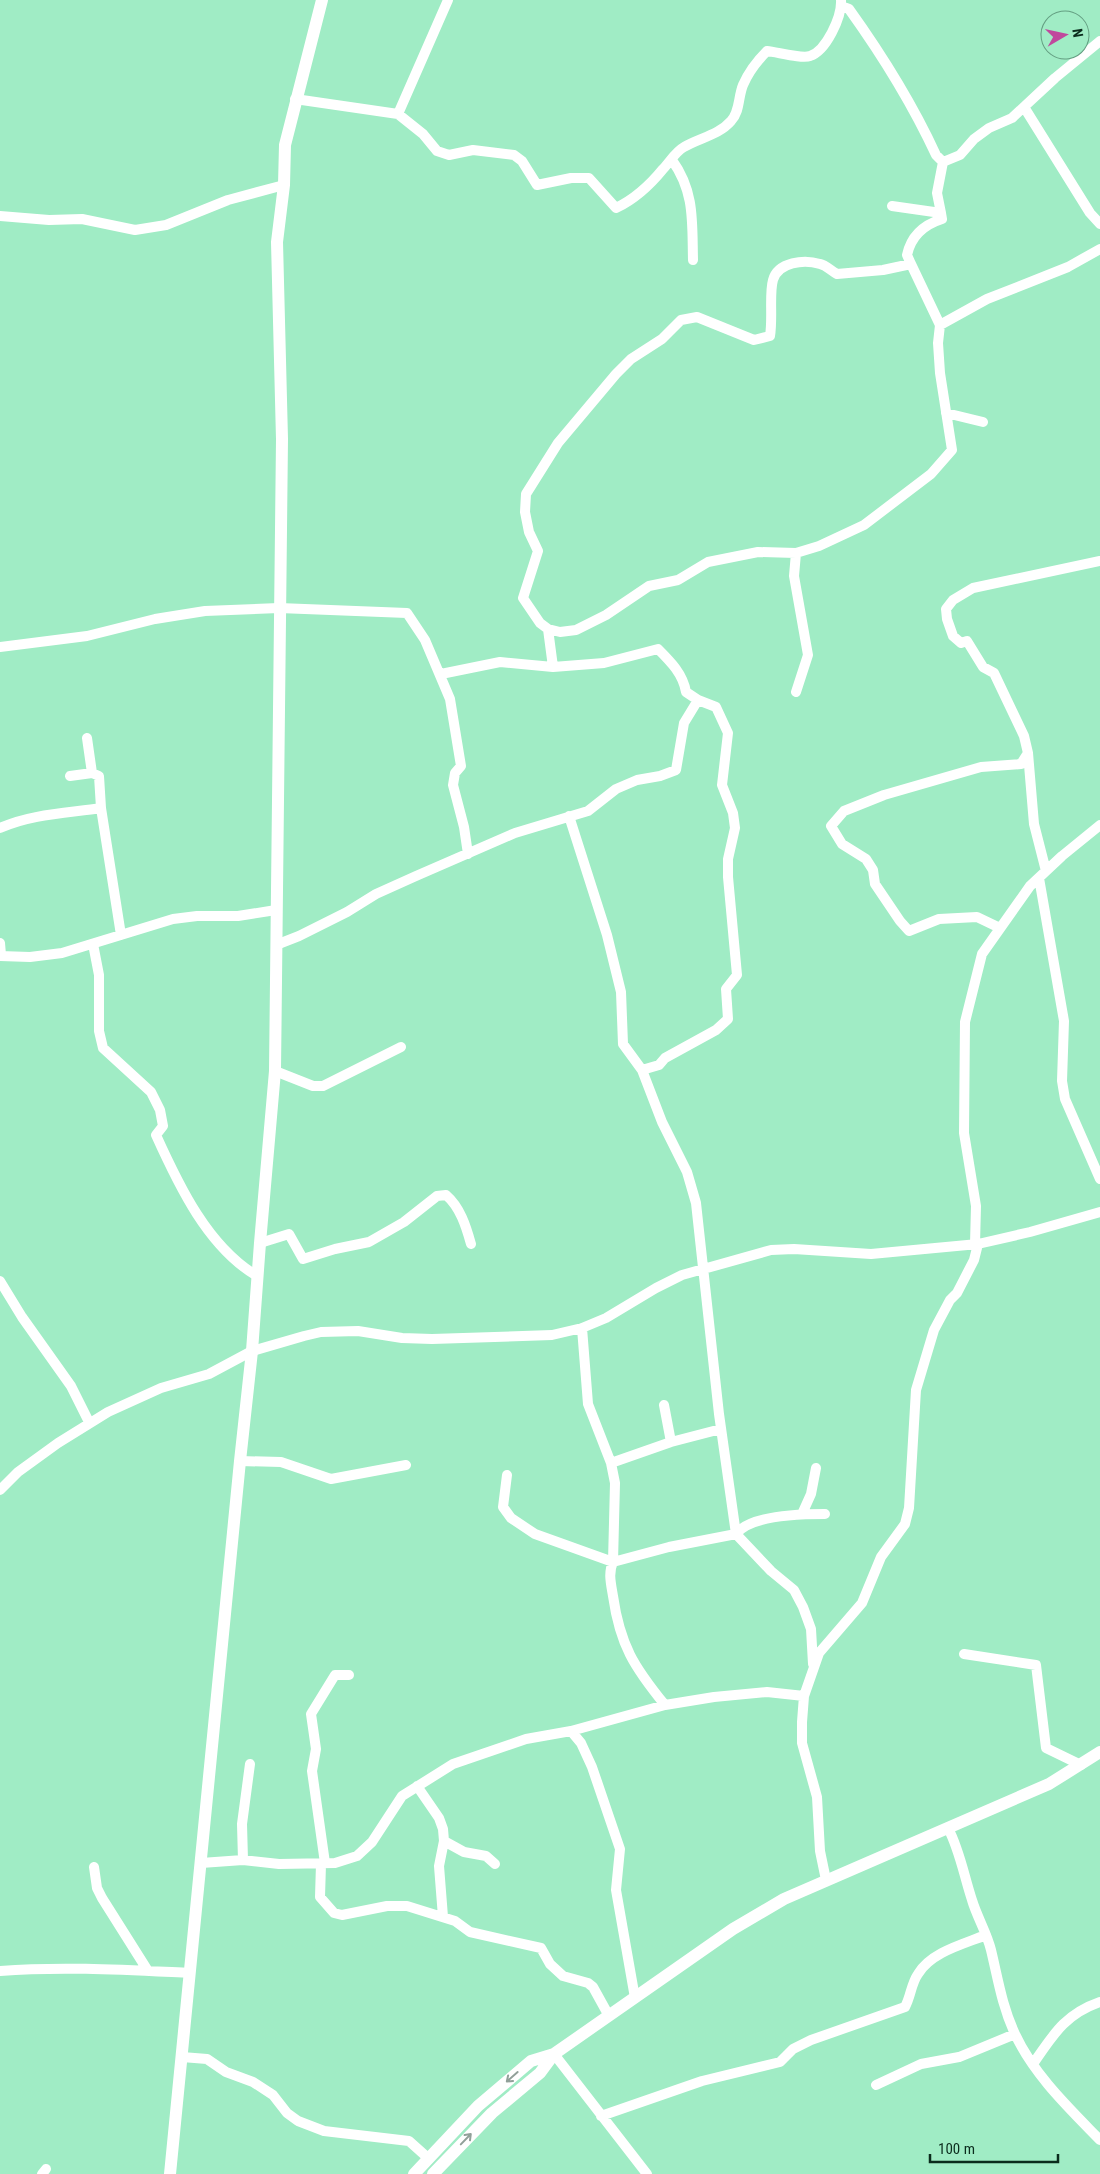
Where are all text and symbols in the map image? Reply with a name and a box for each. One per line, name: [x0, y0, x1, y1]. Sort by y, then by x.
north arrow: [1040, 10, 1090, 60]
text: N: [1069, 27, 1086, 38]
one-way arrow: [506, 2071, 519, 2082]
scale bar: [930, 2132, 1058, 2164]
one-way arrow: [460, 2133, 472, 2145]
text: 100 m: [938, 2140, 975, 2158]

